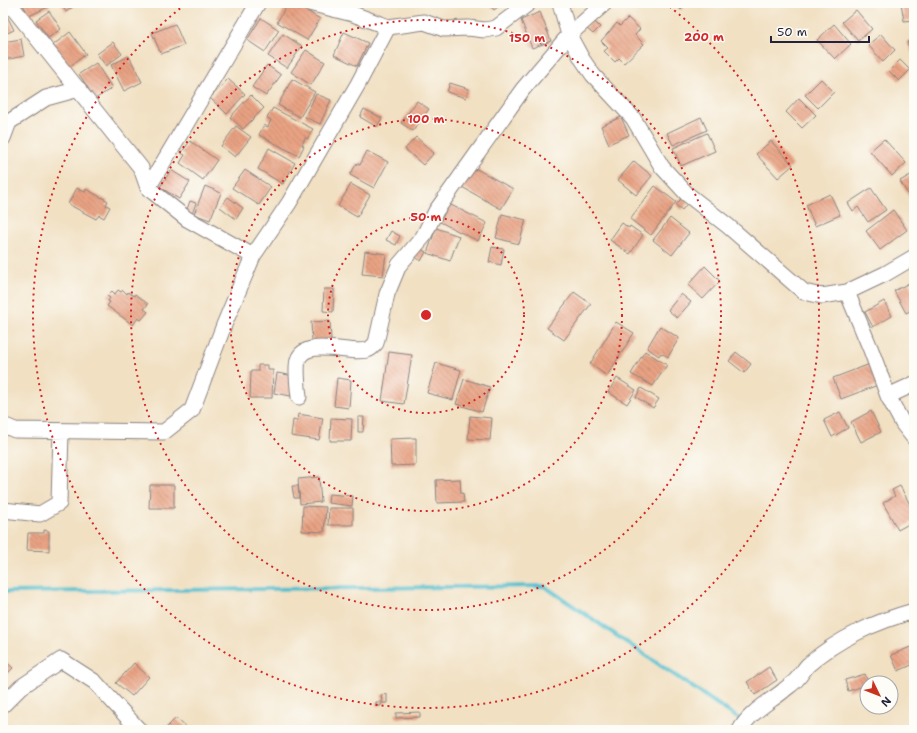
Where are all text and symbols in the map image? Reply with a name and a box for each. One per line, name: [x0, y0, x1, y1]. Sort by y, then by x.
scale bar: [771, 18, 869, 44]
text: 50 m: [777, 24, 807, 40]
text: 200 m: [684, 29, 724, 45]
text: 150 m: [509, 30, 545, 46]
text: 100 m: [408, 111, 445, 127]
text: 50 m: [411, 209, 442, 225]
centre of rings: [419, 308, 433, 322]
north arrow: [859, 675, 899, 715]
text: N: [877, 693, 894, 710]

